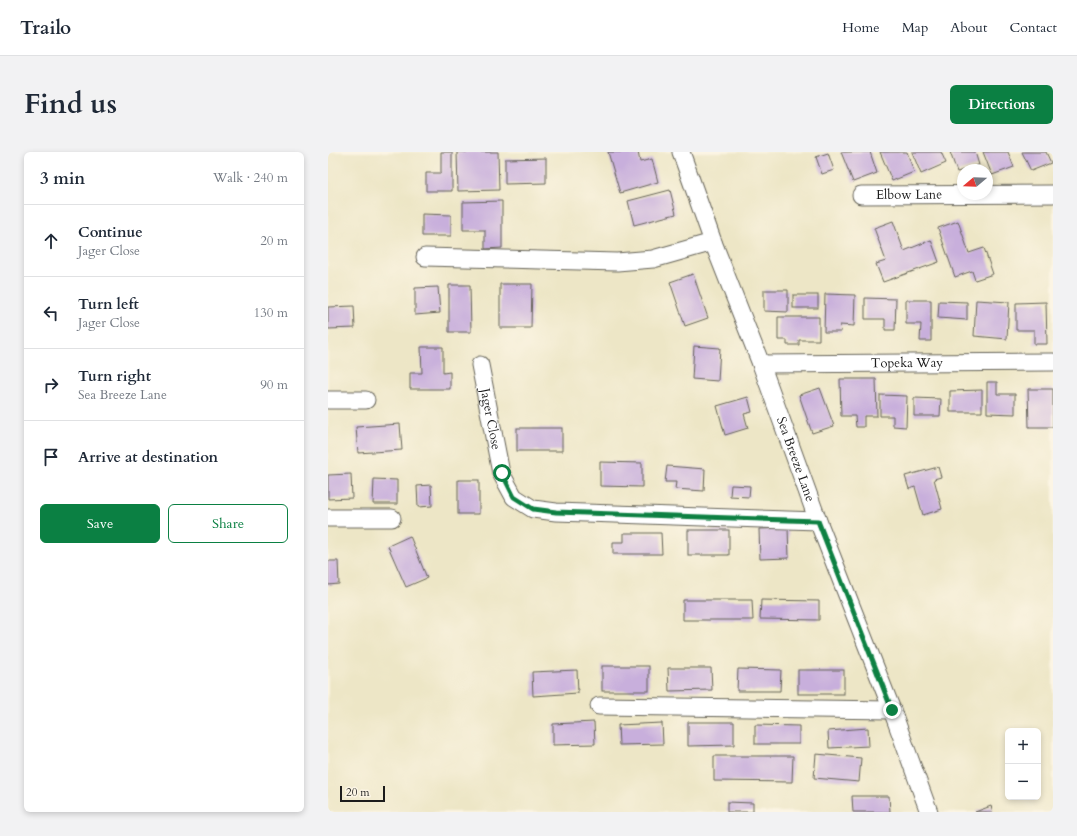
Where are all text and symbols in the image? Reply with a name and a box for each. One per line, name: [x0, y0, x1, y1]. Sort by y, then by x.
text: Trailo: [20, 15, 71, 41]
text: Home: [842, 18, 880, 37]
text: Map: [902, 18, 928, 37]
text: About: [950, 18, 987, 37]
text: Contact: [1009, 18, 1057, 37]
text: Find us: [24, 85, 117, 123]
button: Directions: [950, 85, 1053, 124]
north arrow: [957, 164, 993, 200]
text: 3 min: [40, 167, 85, 190]
text: Walk · 240 m: [213, 169, 288, 187]
street label: Elbow Lane: [876, 186, 942, 204]
text: Continue: [78, 222, 143, 242]
icon: ahead: [40, 230, 62, 252]
text: 20 m: [260, 232, 288, 250]
text: Jager Close: [78, 242, 140, 260]
text: Turn left: [78, 294, 139, 314]
icon: left: [40, 302, 62, 324]
text: 130 m: [254, 304, 288, 322]
text: Jager Close: [78, 314, 140, 332]
street label: Topeka Way: [871, 354, 943, 372]
text: Turn right: [78, 366, 151, 386]
icon: right: [40, 374, 62, 396]
text: 90 m: [260, 376, 288, 394]
street label: Jager Close: [475, 385, 505, 451]
text: Sea Breeze Lane: [78, 386, 167, 404]
street label: Sea Breeze Lane: [772, 414, 819, 504]
icon: arrive: [40, 446, 62, 468]
text: Arrive at destination: [78, 447, 218, 467]
route start: [493, 464, 511, 482]
button: Save: [40, 504, 160, 543]
button: Share: [168, 504, 288, 543]
route end: [883, 701, 901, 719]
map controls: [1005, 728, 1041, 800]
button: +: [1005, 728, 1041, 764]
button: −: [1005, 764, 1041, 800]
scale bar: [340, 784, 385, 803]
text: 20 m: [346, 785, 370, 800]

